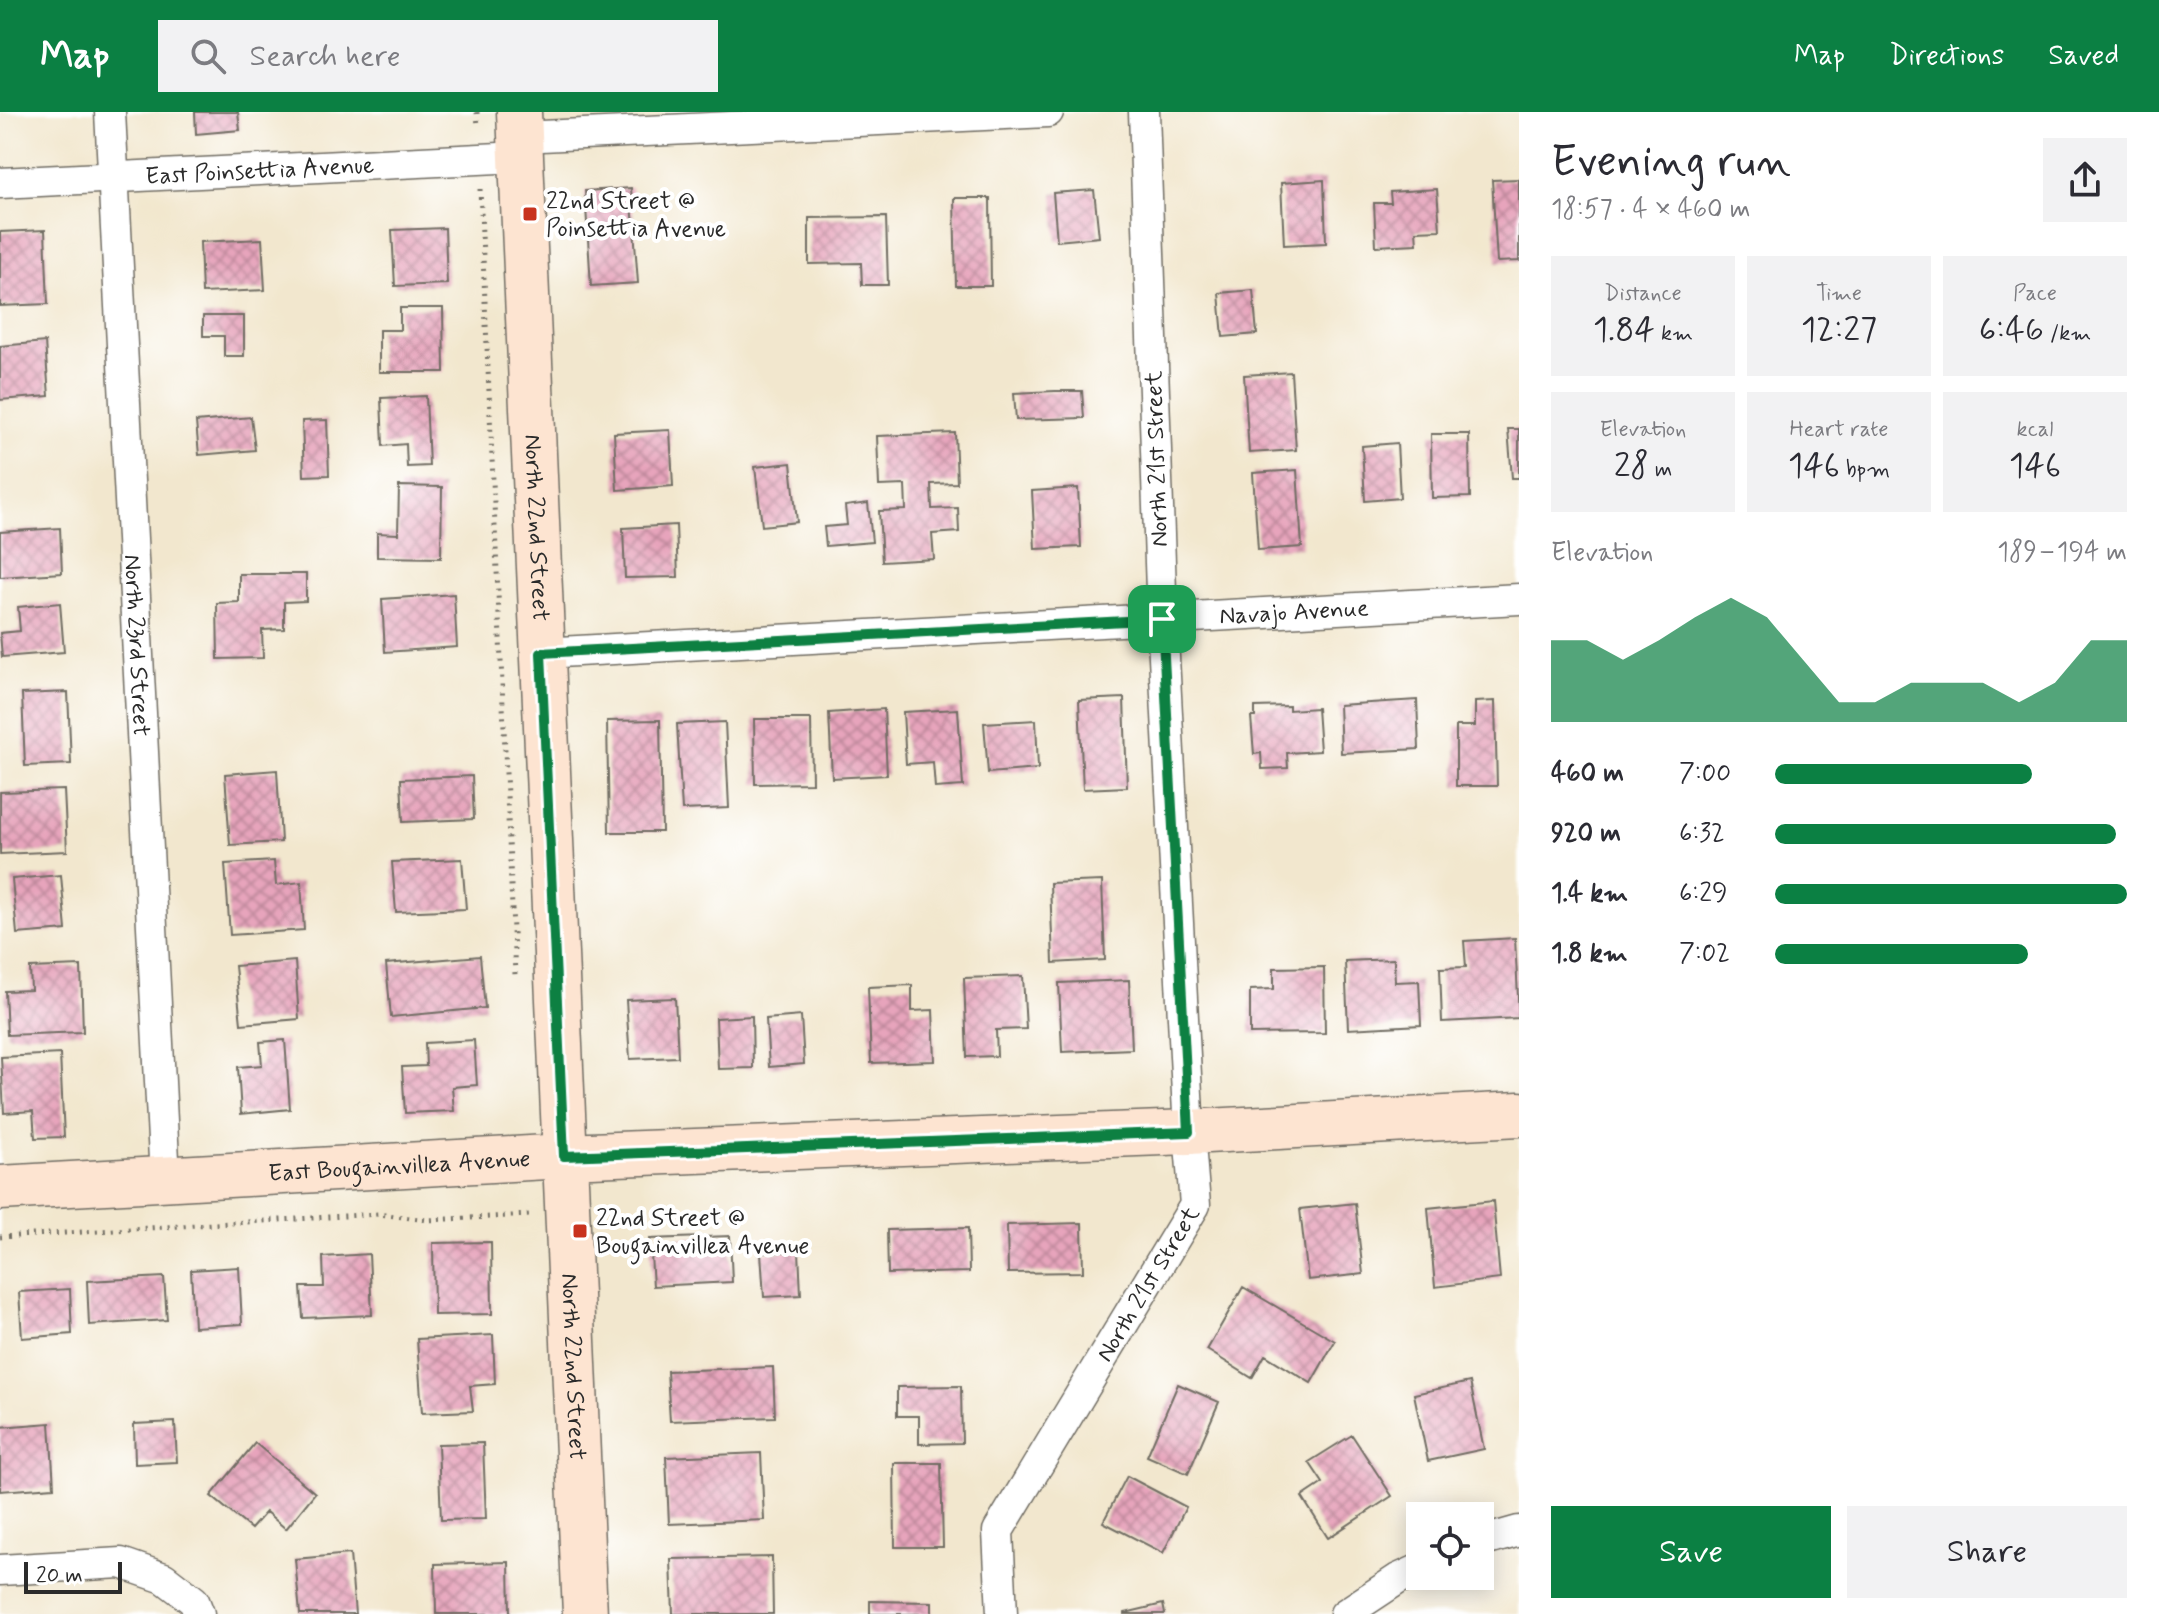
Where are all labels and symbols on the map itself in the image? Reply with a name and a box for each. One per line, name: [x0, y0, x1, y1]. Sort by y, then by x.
street label: East Poinsettia Avenue: [145, 150, 375, 193]
place label: 22nd Street @ Poinsettia Avenue: [546, 186, 726, 245]
marker: 22nd Street @ Poinsettia Avenue: [521, 205, 539, 223]
street label: North 21st Street: [1139, 370, 1176, 547]
street label: North 22nd Street: [516, 433, 555, 622]
street label: North 23rd Street: [116, 554, 156, 737]
pin: [1128, 585, 1196, 653]
street label: Navajo Avenue: [1218, 593, 1370, 633]
street label: East Bougainvillea Avenue: [268, 1144, 531, 1190]
street label: North 21st Street: [1090, 1201, 1208, 1368]
place label: 22nd Street @ Bougainvillea Avenue: [596, 1203, 809, 1265]
marker: 22nd Street @ Bougainvillea Avenue: [571, 1222, 589, 1240]
street label: North 22nd Street: [553, 1273, 592, 1461]
scale bar: [24, 1558, 122, 1594]

